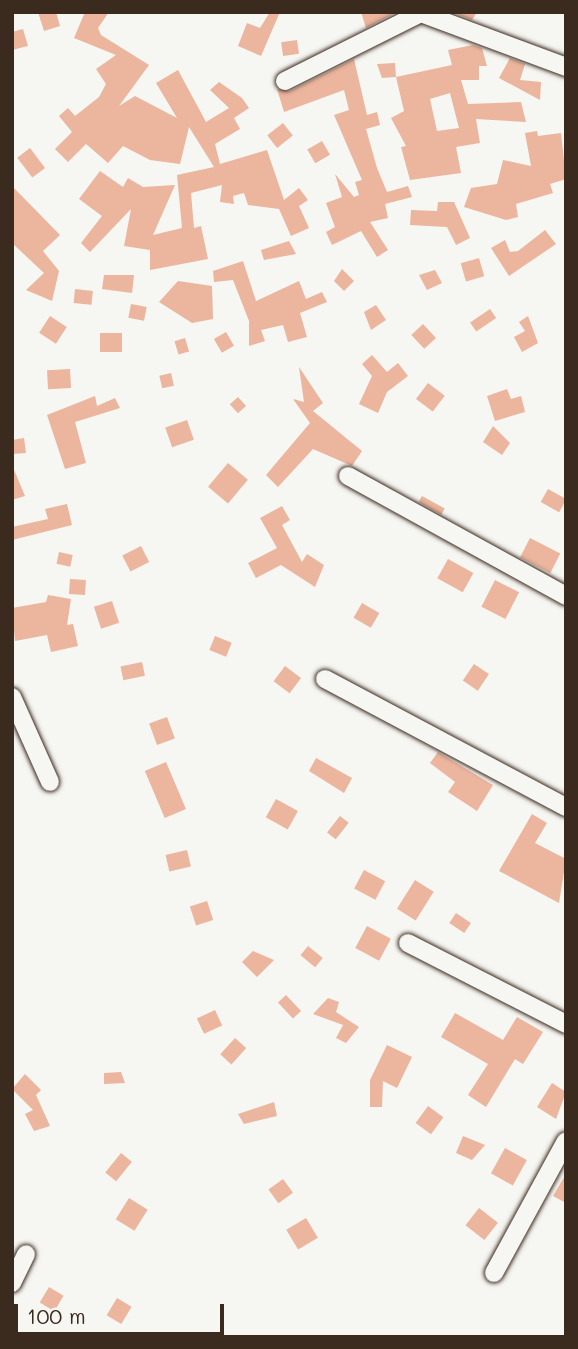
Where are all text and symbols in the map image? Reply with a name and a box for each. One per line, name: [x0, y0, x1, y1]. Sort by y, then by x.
scale bar: [18, 1290, 228, 1334]
text: 100 m: [27, 1302, 86, 1329]

